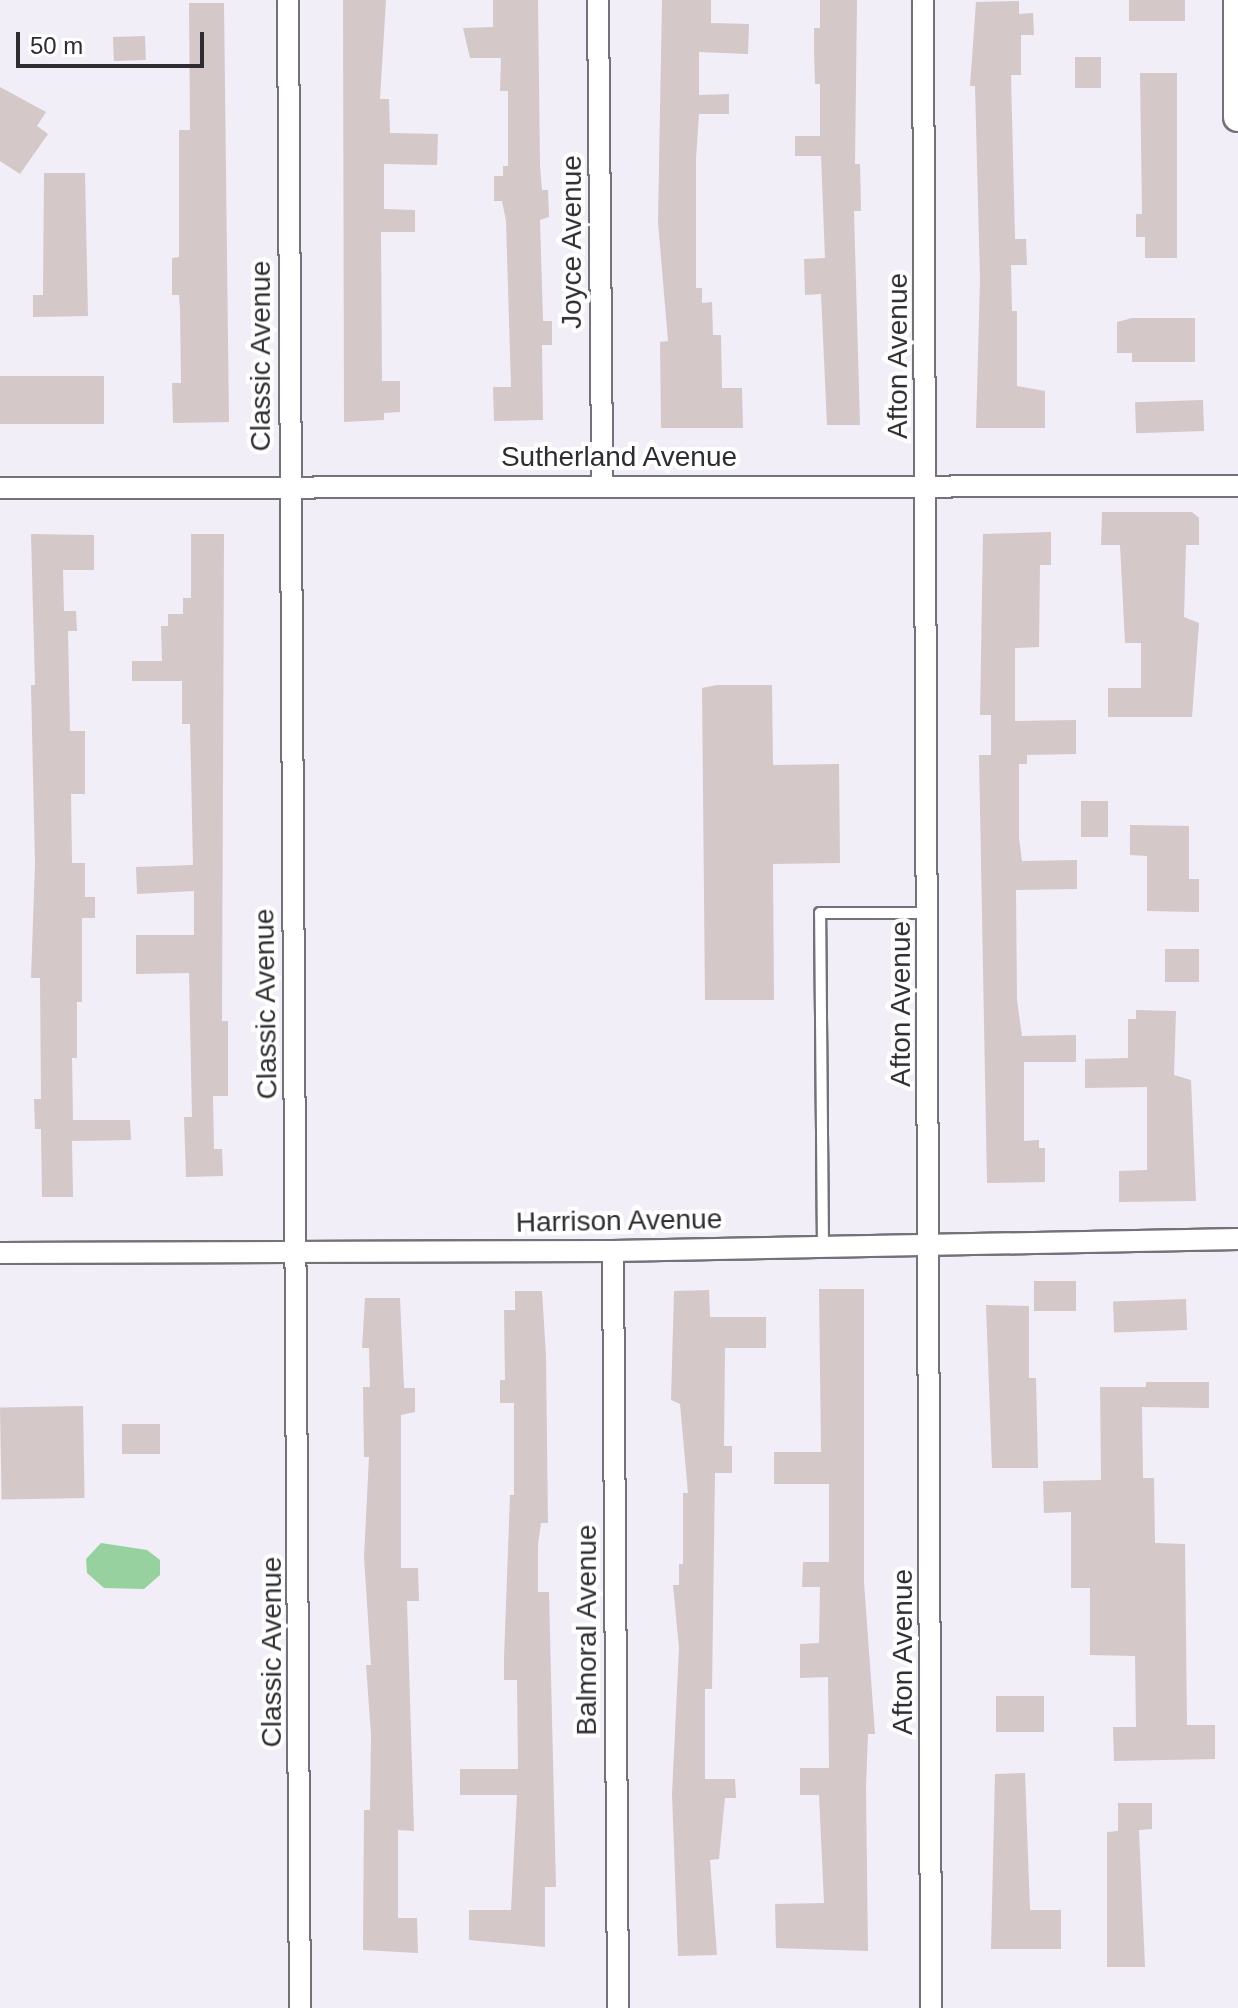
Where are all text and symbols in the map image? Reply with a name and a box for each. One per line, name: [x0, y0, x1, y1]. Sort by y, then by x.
scale bar: [20, 16, 208, 66]
text: 50 m: [30, 32, 83, 59]
street label: Joyce Avenue: [555, 154, 589, 330]
street label: Classic Avenue: [244, 260, 278, 452]
street label: Afton Avenue: [881, 272, 915, 440]
street label: Sutherland Avenue: [500, 440, 738, 474]
street label: Classic Avenue: [248, 907, 284, 1101]
street label: Afton Avenue: [884, 920, 918, 1088]
street label: Harrison Avenue: [515, 1202, 723, 1240]
street label: Balmoral Avenue: [570, 1524, 604, 1736]
street label: Classic Avenue: [255, 1556, 289, 1748]
street label: Afton Avenue: [886, 1568, 920, 1736]

